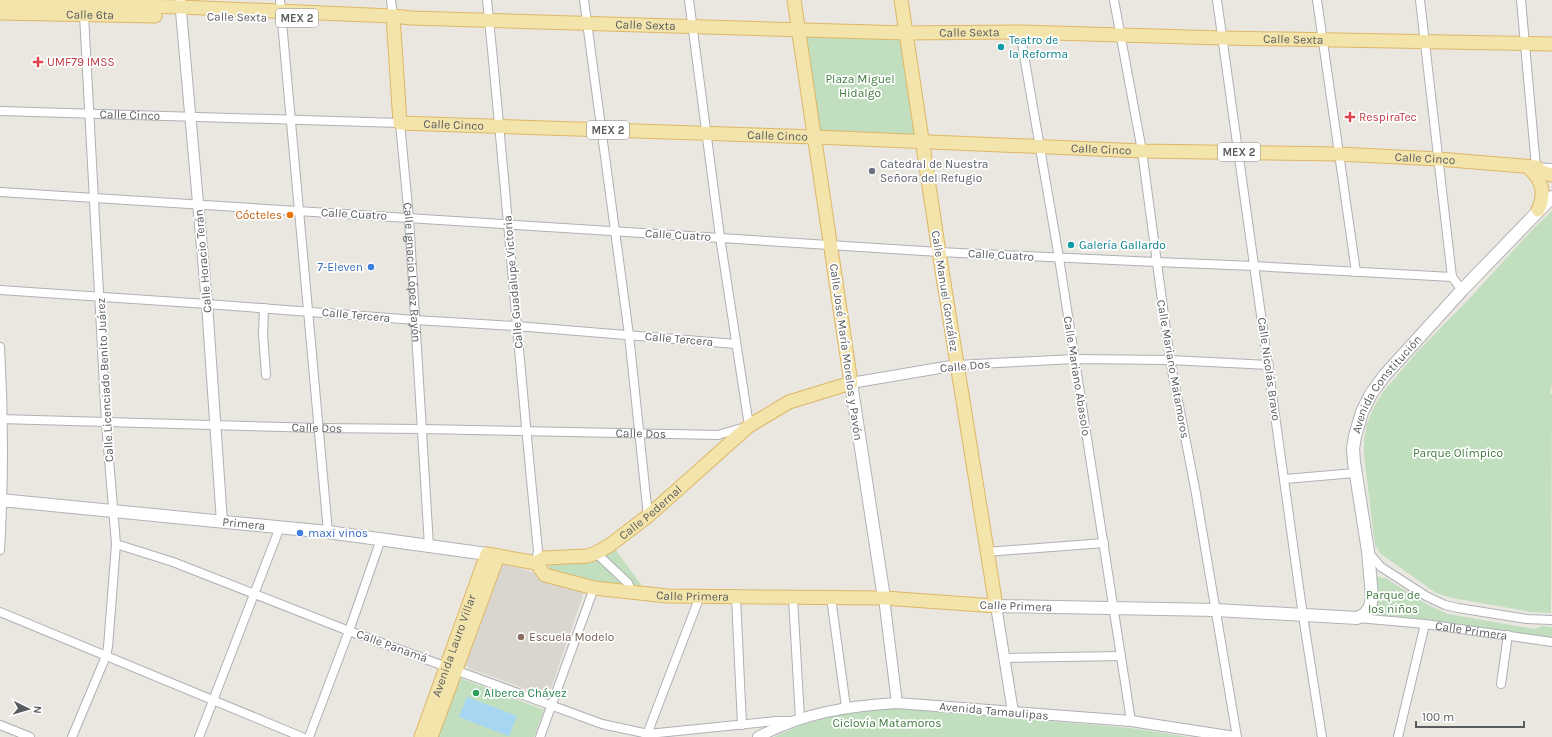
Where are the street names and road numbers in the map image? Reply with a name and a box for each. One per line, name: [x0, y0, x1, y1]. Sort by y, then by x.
street label: Calle 6ta: [66, 7, 114, 22]
street label: Calle Sexta: [207, 9, 267, 25]
road number: MEX 2: [276, 9, 318, 27]
street label: Calle Sexta: [615, 17, 676, 33]
street label: Calle Sexta: [939, 25, 1000, 40]
street label: Calle Sexta: [1263, 32, 1324, 47]
street label: Calle Cinco: [99, 107, 160, 123]
street label: Calle Cinco: [423, 117, 484, 133]
road number: MEX 2: [587, 121, 629, 139]
street label: Calle Cinco: [747, 128, 808, 144]
street label: Calle Cinco: [1071, 141, 1132, 158]
road number: MEX 2: [1218, 143, 1260, 161]
street label: Calle Cinco: [1394, 150, 1456, 167]
street label: Calle Ignacio López Rayón: [401, 202, 424, 343]
street label: Calle Cuatro: [321, 205, 387, 223]
street label: Calle Horacio Terán: [192, 209, 214, 313]
street label: Calle Guadalupe Victoria: [500, 215, 526, 349]
street label: Calle Cuatro: [645, 226, 711, 244]
street label: Calle Manuel González: [929, 229, 962, 353]
street label: Calle Cuatro: [968, 246, 1034, 264]
street label: Calle José María Morelos y Pavón: [827, 263, 865, 441]
street label: Calle Licenciado Benito Juárez: [94, 297, 116, 463]
street label: Calle Mariano Matamoros: [1154, 299, 1192, 439]
street label: Calle Tercera: [321, 305, 391, 325]
street label: Calle Mariano Abasolo: [1061, 315, 1093, 437]
street label: Calle Nicolás Bravo: [1255, 316, 1283, 422]
street label: Calle Tercera: [644, 329, 714, 349]
street label: Avenida Constitución: [1349, 332, 1425, 435]
street label: Calle Dos: [939, 357, 991, 375]
street label: Calle Dos: [291, 420, 342, 435]
street label: Calle Dos: [615, 426, 666, 441]
street label: Calle Pedernal: [616, 482, 685, 543]
street label: Primera: [222, 515, 266, 533]
street label: Calle Primera: [655, 588, 729, 604]
street label: Avenida Lauro Villar: [429, 592, 479, 699]
street label: Calle Primera: [979, 598, 1053, 614]
street label: Calle Primera: [1434, 619, 1508, 643]
street label: Calle Panamá: [355, 627, 429, 665]
street label: Avenida Tamaulipas: [939, 699, 1049, 723]

